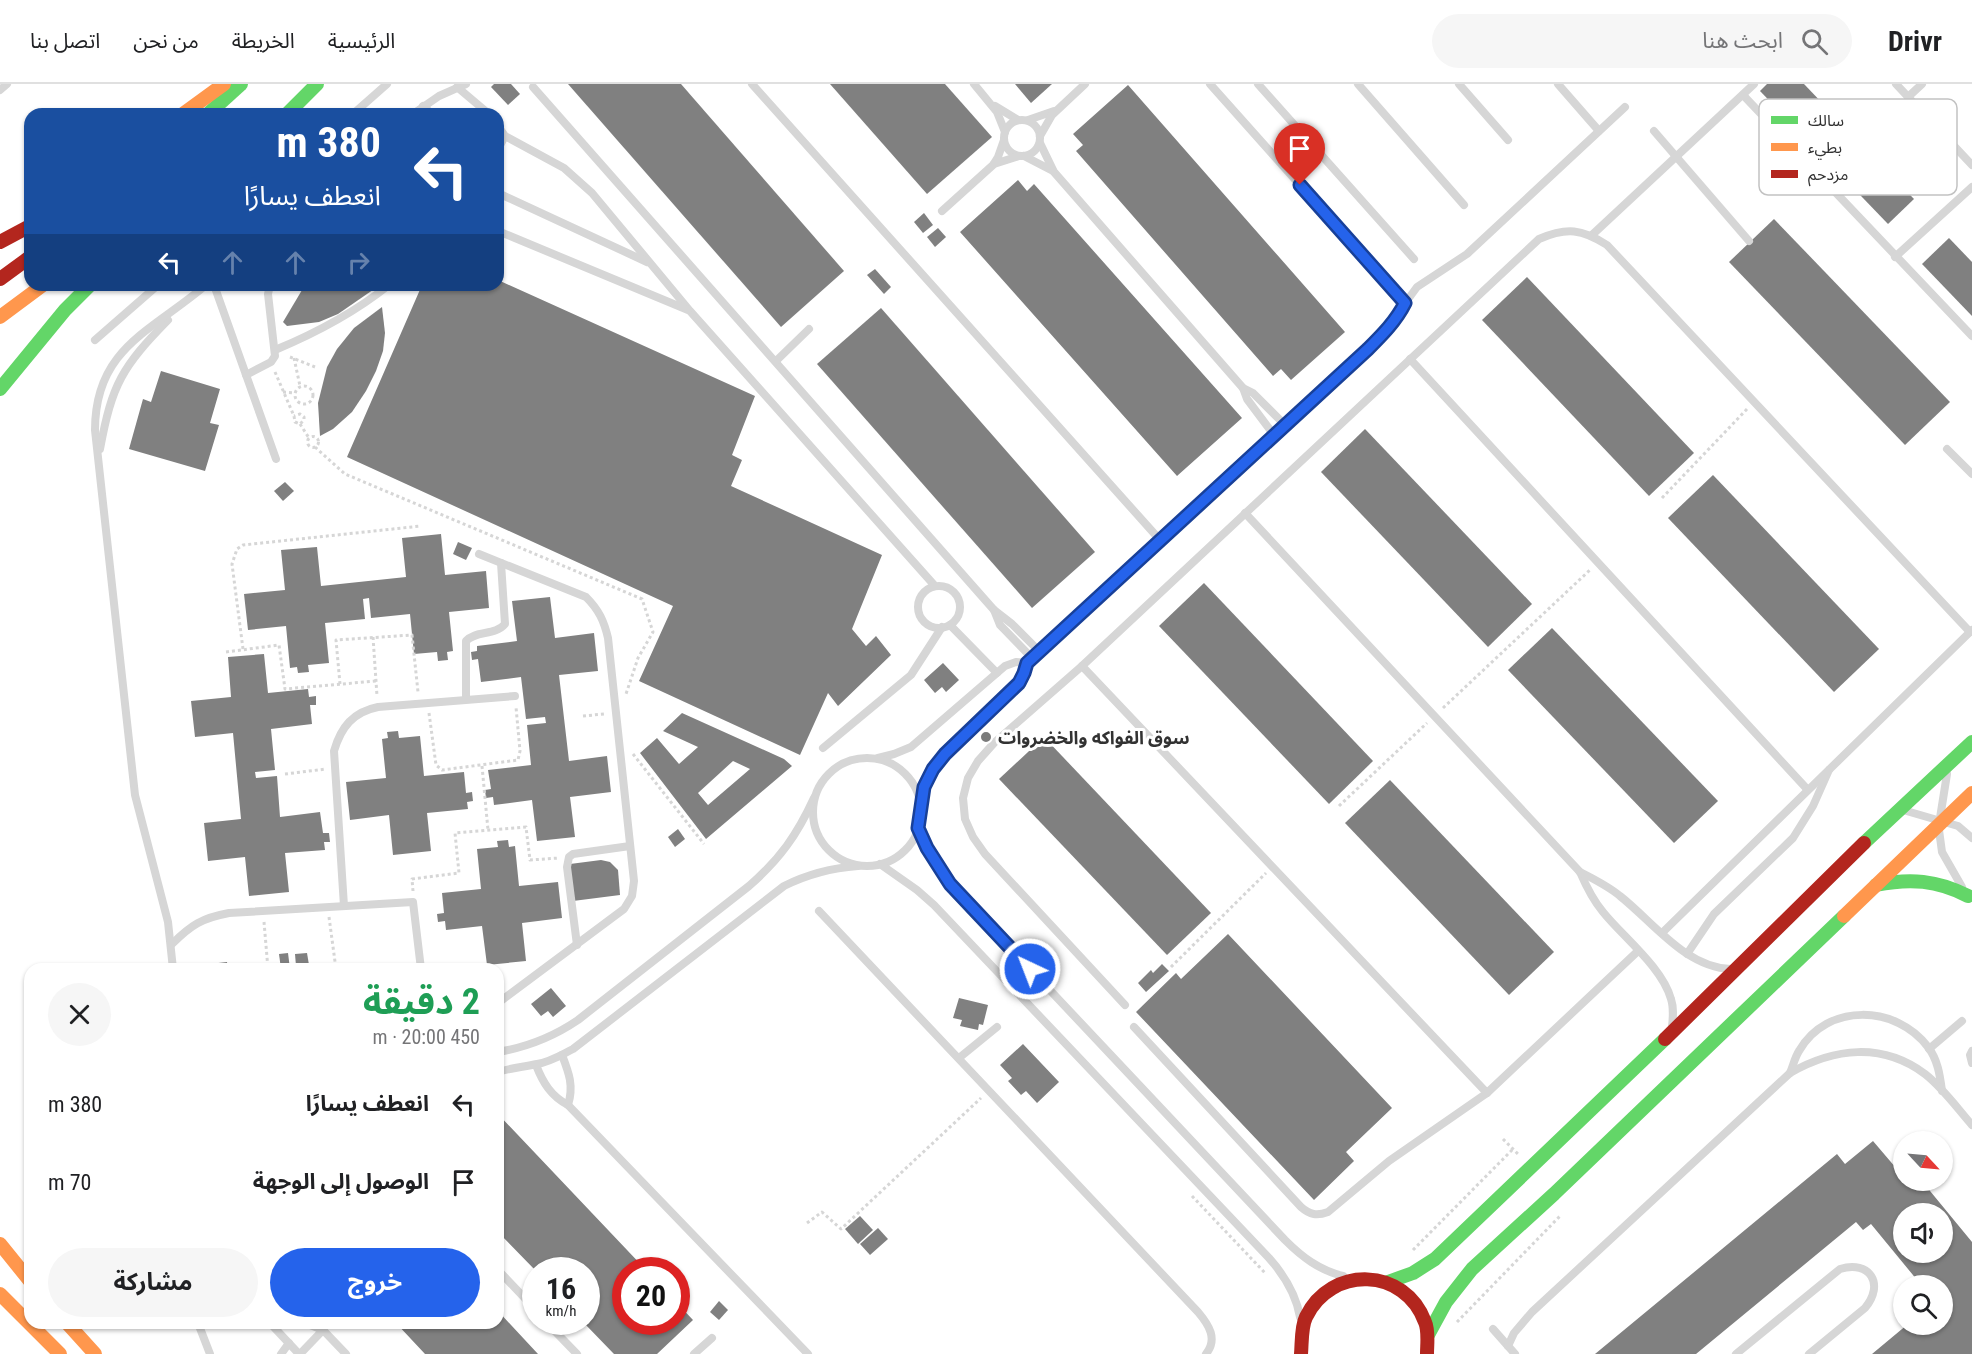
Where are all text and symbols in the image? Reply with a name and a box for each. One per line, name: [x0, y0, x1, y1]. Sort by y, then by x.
search box: [1432, 14, 1852, 68]
icon: search: [1798, 25, 1831, 58]
text: Drivr: [1888, 25, 1942, 58]
text: ابحث هنا: [1702, 28, 1783, 53]
text: اتصل بنا: [30, 29, 100, 53]
text: من نحن: [133, 29, 199, 53]
text: الخريطة: [232, 29, 295, 53]
text: الرئيسية: [328, 29, 395, 53]
legend: [1759, 99, 1957, 195]
text: سالك: [1808, 111, 1844, 130]
text: 380 m: [276, 118, 381, 167]
pin: [1274, 123, 1325, 185]
icon: left: [402, 132, 480, 210]
icon: arrive: [1283, 132, 1316, 165]
text: بطيء: [1808, 138, 1842, 160]
text: مزدحم: [1808, 165, 1848, 187]
text: انعطف يسارًا: [244, 180, 381, 212]
icon: left: [153, 246, 186, 279]
icon: ahead: [216, 246, 249, 279]
icon: ahead: [279, 246, 312, 279]
icon: right: [342, 246, 375, 279]
place label: سوق الفواكه والخضروات: [998, 727, 1190, 749]
marker: سوق الفواكه والخضروات: [979, 730, 993, 744]
position arrow: [998, 937, 1062, 1001]
text: 2 دقيقة: [363, 981, 480, 1023]
button: close: [48, 983, 111, 1046]
text: 450 m · 20:00: [373, 1025, 480, 1049]
icon: left: [447, 1088, 480, 1121]
text: انعطف يسارًا: [306, 1091, 429, 1116]
text: 380 m: [48, 1092, 102, 1117]
north arrow: [1893, 1131, 1953, 1191]
map controls: [1893, 1131, 1953, 1335]
icon: arrive: [447, 1166, 480, 1199]
text: الوصول إلى الوجهة: [253, 1169, 429, 1194]
text: 70 m: [48, 1170, 91, 1195]
button: sound: [1893, 1203, 1953, 1263]
button: مشاركة: [48, 1248, 258, 1317]
button: خروج: [270, 1248, 480, 1317]
speed limit sign: 20: [612, 1257, 690, 1335]
text: 16: [546, 1271, 576, 1306]
button: search: [1893, 1275, 1953, 1335]
text: km/h: [546, 1302, 576, 1320]

